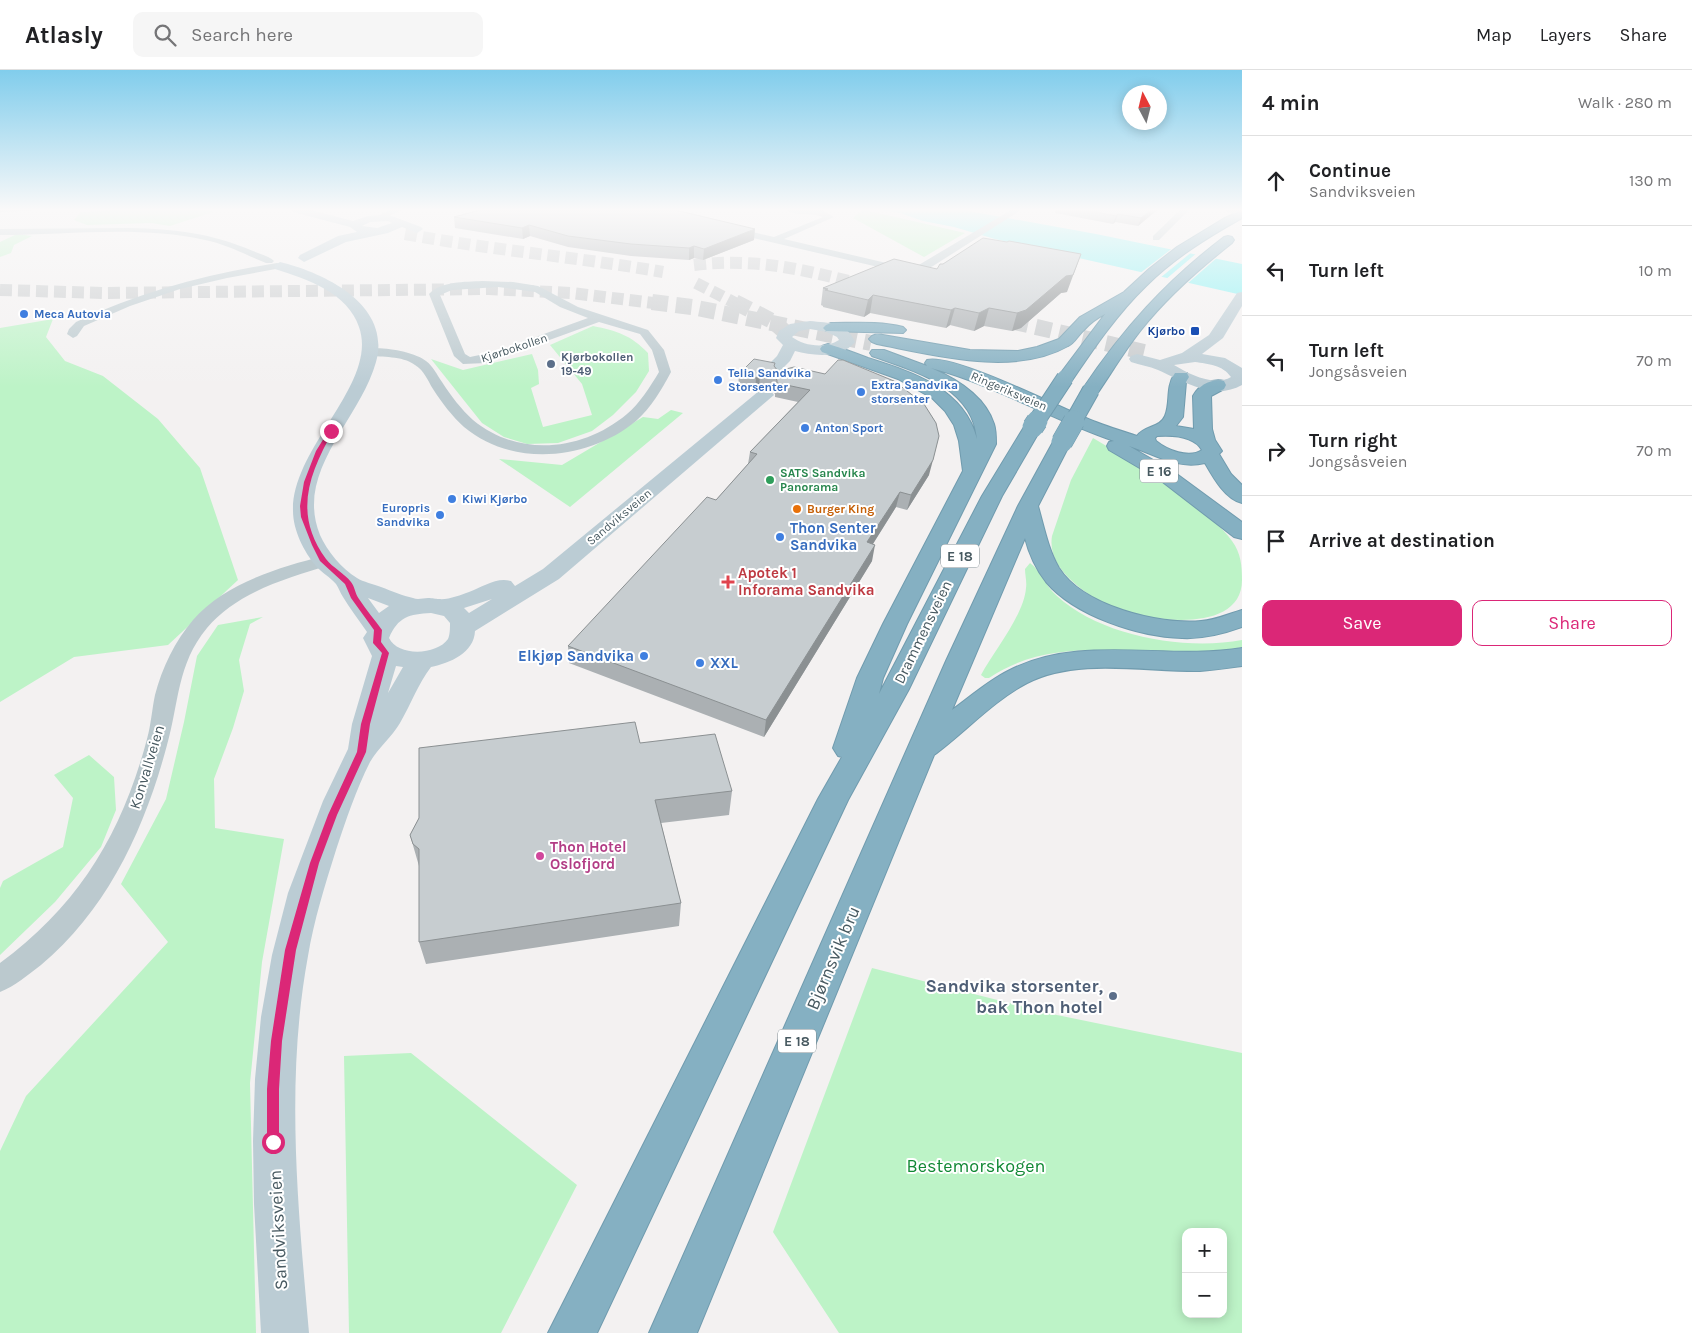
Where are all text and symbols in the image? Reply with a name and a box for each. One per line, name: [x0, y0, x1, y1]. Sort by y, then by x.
search box: [133, 12, 483, 57]
text: Atlasly: [25, 21, 103, 49]
icon: search: [151, 21, 179, 49]
text: Search here: [191, 24, 293, 46]
text: Map: [1476, 24, 1512, 46]
text: Layers: [1540, 24, 1592, 46]
text: Share: [1620, 24, 1667, 46]
north arrow: [1122, 85, 1167, 130]
text: 4 min: [1262, 91, 1320, 115]
text: Walk · 280 m: [1578, 93, 1672, 112]
text: Continue: [1309, 160, 1391, 182]
icon: ahead: [1262, 167, 1290, 195]
text: 130 m: [1629, 171, 1672, 190]
text: Sandviksveien: [1309, 182, 1416, 201]
icon: left: [1262, 257, 1290, 285]
text: Turn left: [1309, 260, 1384, 282]
text: 10 m: [1638, 261, 1672, 280]
place label: Meca Autovia: [34, 307, 111, 321]
marker: Meca Autovia: [18, 308, 30, 320]
place label: Kjørbo: [1147, 324, 1185, 338]
marker: Kjørbo: [1189, 325, 1201, 337]
street label: Kjørbokollen: [479, 331, 549, 365]
text: Turn left: [1309, 340, 1384, 362]
icon: left: [1262, 347, 1290, 375]
place label: Kjørbokollen 19-49: [561, 350, 634, 378]
text: 70 m: [1636, 351, 1672, 370]
marker: Kjørbokollen 19-49: [545, 358, 557, 370]
text: Jongsåsveien: [1309, 362, 1407, 381]
place label: Telia Sandvika Storsenter: [728, 366, 811, 394]
street label: Ringeriksveien: [969, 369, 1049, 413]
marker: Telia Sandvika Storsenter: [712, 374, 724, 386]
place label: Extra Sandvika storsenter: [871, 378, 958, 406]
marker: Extra Sandvika storsenter: [855, 386, 867, 398]
route end: [320, 420, 343, 443]
place label: Anton Sport: [815, 421, 883, 435]
marker: Anton Sport: [799, 422, 811, 434]
text: Turn right: [1309, 430, 1398, 452]
icon: right: [1262, 437, 1290, 465]
text: 70 m: [1636, 441, 1672, 460]
text: Jongsåsveien: [1309, 452, 1407, 471]
road number: E 16: [1140, 460, 1178, 482]
place label: SATS Sandvika Panorama: [780, 466, 865, 494]
marker: SATS Sandvika Panorama: [764, 474, 776, 486]
street label: Sandviksveien: [584, 486, 654, 548]
place label: Kiwi Kjørbo: [462, 492, 528, 506]
marker: Kiwi Kjørbo: [446, 493, 458, 505]
place label: Europris Sandvika: [376, 501, 430, 529]
place label: Burger King: [807, 502, 874, 516]
marker: Burger King: [791, 503, 803, 515]
marker: Europris Sandvika: [434, 509, 446, 521]
place label: Thon Senter Sandvika: [790, 519, 876, 554]
icon: arrive: [1262, 527, 1290, 555]
text: Arrive at destination: [1309, 530, 1495, 552]
marker: Thon Senter Sandvika: [774, 531, 786, 543]
road number: E 18: [941, 544, 979, 568]
place label: Apotek 1 Inforama Sandvika: [738, 564, 875, 599]
marker: Apotek 1 Inforama Sandvika: [722, 576, 734, 588]
street label: Drammensveien: [890, 577, 956, 687]
button: Save: [1262, 600, 1462, 646]
button: Share: [1472, 600, 1672, 646]
place label: Elkjøp Sandvika: [518, 647, 634, 665]
marker: Elkjøp Sandvika: [638, 650, 650, 662]
place label: XXL: [710, 654, 739, 672]
marker: XXL: [694, 657, 706, 669]
street label: Konvallveien: [126, 723, 168, 811]
place label: Thon Hotel Oslofjord: [550, 838, 626, 873]
marker: Thon Hotel Oslofjord: [534, 850, 546, 862]
street label: Bjørnsvik bru: [801, 903, 865, 1013]
place label: Sandvika storsenter, bak Thon hotel: [925, 975, 1103, 1018]
marker: Sandvika storsenter, bak Thon hotel: [1107, 990, 1119, 1002]
road number: E 18: [778, 1029, 816, 1052]
route start: [262, 1131, 285, 1154]
park label: Bestemorskogen: [907, 1155, 1045, 1177]
street label: Sandviksveien: [264, 1169, 292, 1291]
map controls: [1182, 1228, 1227, 1318]
button: +: [1182, 1228, 1227, 1273]
button: −: [1182, 1273, 1227, 1318]

